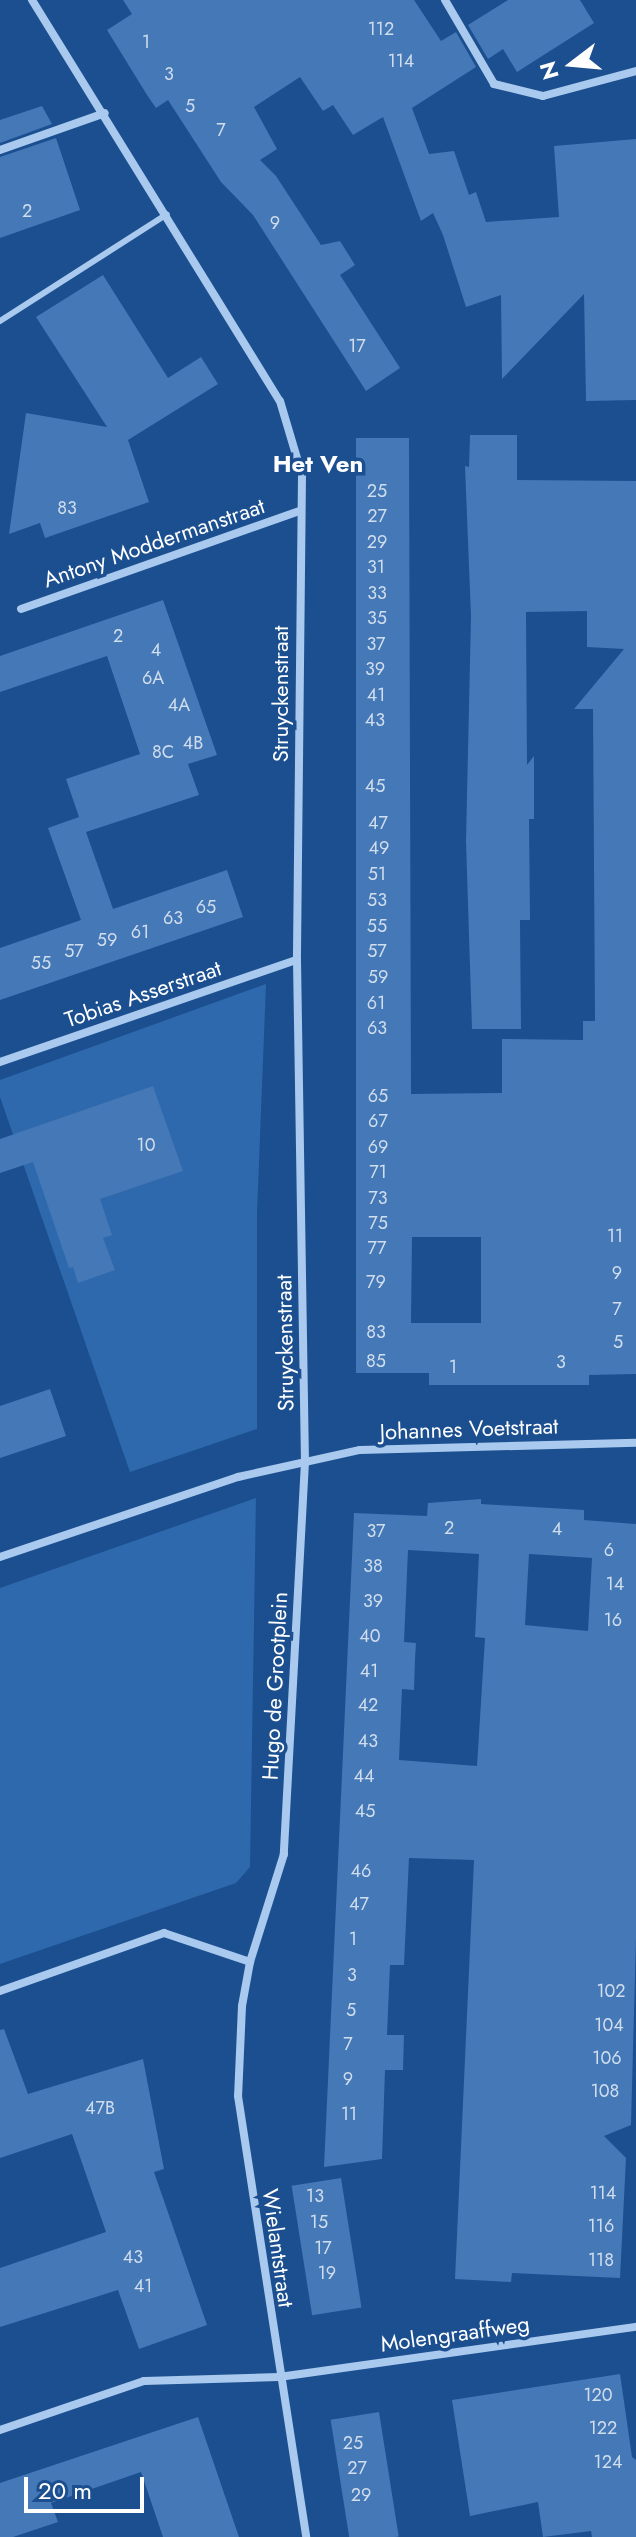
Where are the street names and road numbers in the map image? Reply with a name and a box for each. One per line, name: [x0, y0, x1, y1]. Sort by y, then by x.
street label: Antony Moddermanstraat: [40, 493, 268, 593]
street label: Struyckenstraat: [268, 626, 294, 762]
street label: Tobias Asserstraat: [61, 955, 225, 1033]
street label: Struyckenstraat: [271, 1274, 299, 1412]
street label: Johannes Voetstraat: [379, 1413, 559, 1445]
street label: Hugo de Grootplein: [257, 1591, 293, 1781]
street label: Wielantstraat: [257, 2187, 299, 2309]
street label: Molengraaffweg: [379, 2310, 531, 2358]

